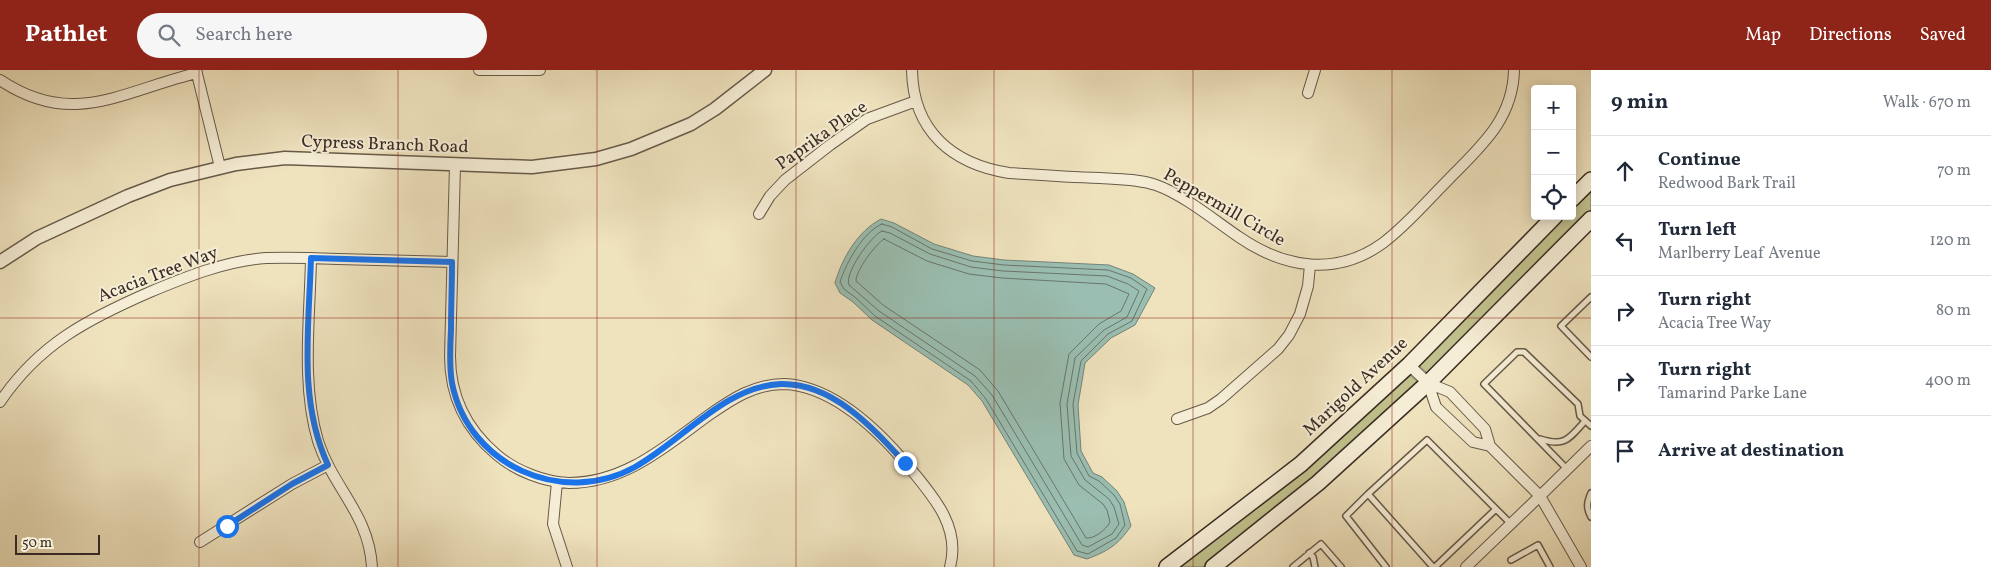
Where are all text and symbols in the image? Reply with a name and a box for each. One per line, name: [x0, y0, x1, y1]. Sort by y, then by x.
search box: [137, 13, 487, 58]
text: Pathlet: [25, 18, 107, 52]
icon: search: [155, 21, 183, 49]
text: Search here: [195, 22, 293, 48]
text: Map: [1745, 23, 1781, 48]
text: Directions: [1809, 23, 1892, 48]
text: Saved: [1920, 23, 1966, 48]
map controls: [1531, 85, 1576, 220]
button: +: [1531, 85, 1576, 130]
text: 9 min: [1611, 88, 1668, 117]
text: Walk · 670 m: [1883, 92, 1971, 114]
street label: Paprika Place: [771, 95, 873, 177]
street label: Cypress Branch Road: [301, 130, 469, 160]
button: −: [1531, 130, 1576, 175]
text: Continue: [1658, 147, 1741, 173]
icon: ahead: [1611, 157, 1639, 185]
text: 70 m: [1937, 160, 1971, 182]
street label: Peppermill Circle: [1158, 163, 1290, 253]
text: Redwood Bark Trail: [1658, 173, 1796, 195]
button: locate: [1531, 175, 1576, 220]
text: Turn left: [1658, 217, 1737, 243]
icon: left: [1611, 227, 1639, 255]
text: 120 m: [1929, 230, 1971, 252]
street label: Acacia Tree Way: [94, 240, 222, 309]
text: Marlberry Leaf Avenue: [1658, 243, 1821, 265]
text: Turn right: [1658, 287, 1751, 313]
icon: right: [1611, 297, 1639, 325]
text: 80 m: [1936, 300, 1971, 322]
text: Acacia Tree Way: [1658, 313, 1771, 335]
street label: Marigold Avenue: [1298, 332, 1414, 442]
text: Turn right: [1658, 357, 1751, 383]
icon: right: [1611, 367, 1639, 395]
text: 400 m: [1925, 370, 1971, 392]
text: Tamarind Parke Lane: [1658, 383, 1807, 405]
icon: arrive: [1611, 437, 1639, 465]
text: Arrive at destination: [1658, 438, 1844, 464]
route end: [894, 452, 917, 475]
route start: [216, 515, 239, 538]
scale bar: [15, 532, 100, 555]
text: 50 m: [22, 534, 52, 553]

